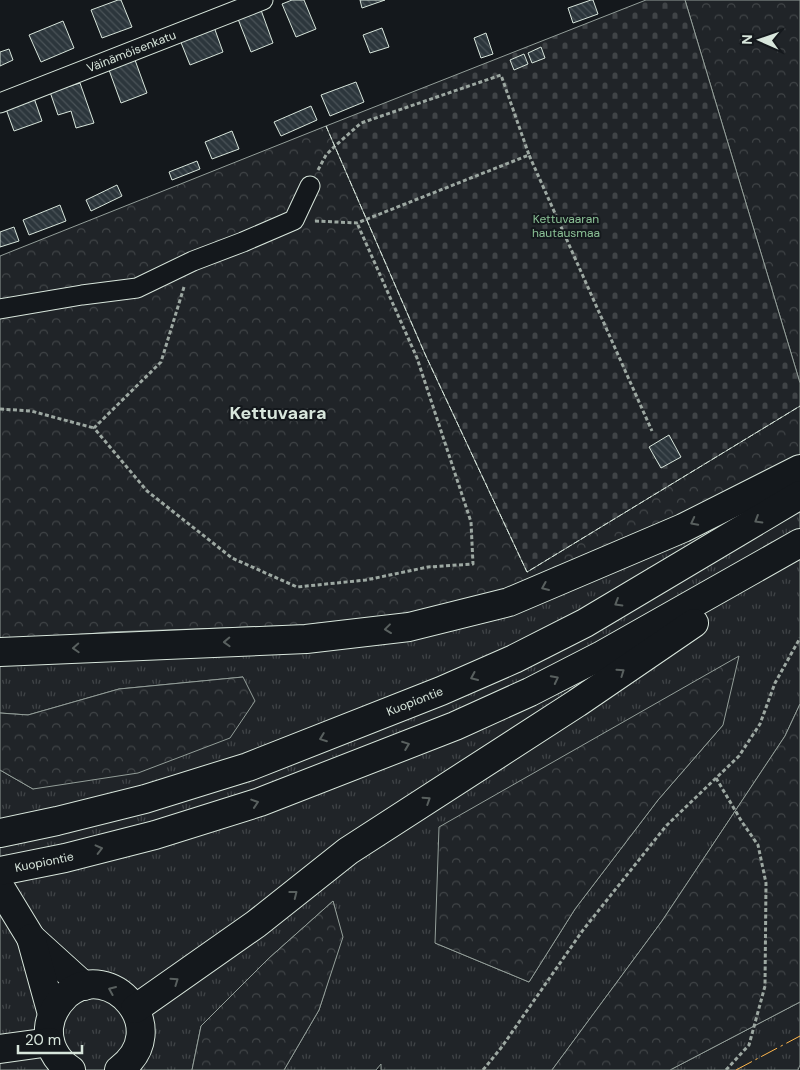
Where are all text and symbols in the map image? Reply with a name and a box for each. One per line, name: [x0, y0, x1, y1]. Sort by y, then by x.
north arrow: [735, 15, 785, 65]
street label: Väinämöisenkatu: [84, 27, 178, 76]
text: N: [738, 34, 756, 45]
park label: Kettuvaaran hautausmaa: [532, 211, 600, 241]
district label: Kettuvaara: [230, 401, 327, 425]
one-way arrow: [754, 514, 763, 524]
one-way arrow: [690, 516, 699, 526]
one-way arrow: [541, 581, 550, 591]
one-way arrow: [615, 596, 624, 606]
one-way arrow: [384, 623, 392, 634]
one-way arrow: [222, 637, 230, 648]
one-way arrow: [72, 643, 80, 654]
one-way arrow: [616, 669, 625, 679]
one-way arrow: [470, 670, 479, 680]
one-way arrow: [550, 675, 559, 685]
street label: Kuopiontie: [384, 683, 446, 720]
one-way arrow: [319, 731, 328, 742]
one-way arrow: [401, 741, 410, 751]
one-way arrow: [421, 797, 430, 806]
one-way arrow: [250, 799, 258, 809]
one-way arrow: [94, 844, 103, 855]
street label: Kuopiontie: [13, 848, 75, 876]
one-way arrow: [288, 891, 297, 899]
one-way arrow: [169, 978, 179, 987]
one-way arrow: [108, 985, 117, 996]
scale bar: [18, 1022, 81, 1054]
text: 20 m: [25, 1030, 61, 1050]

